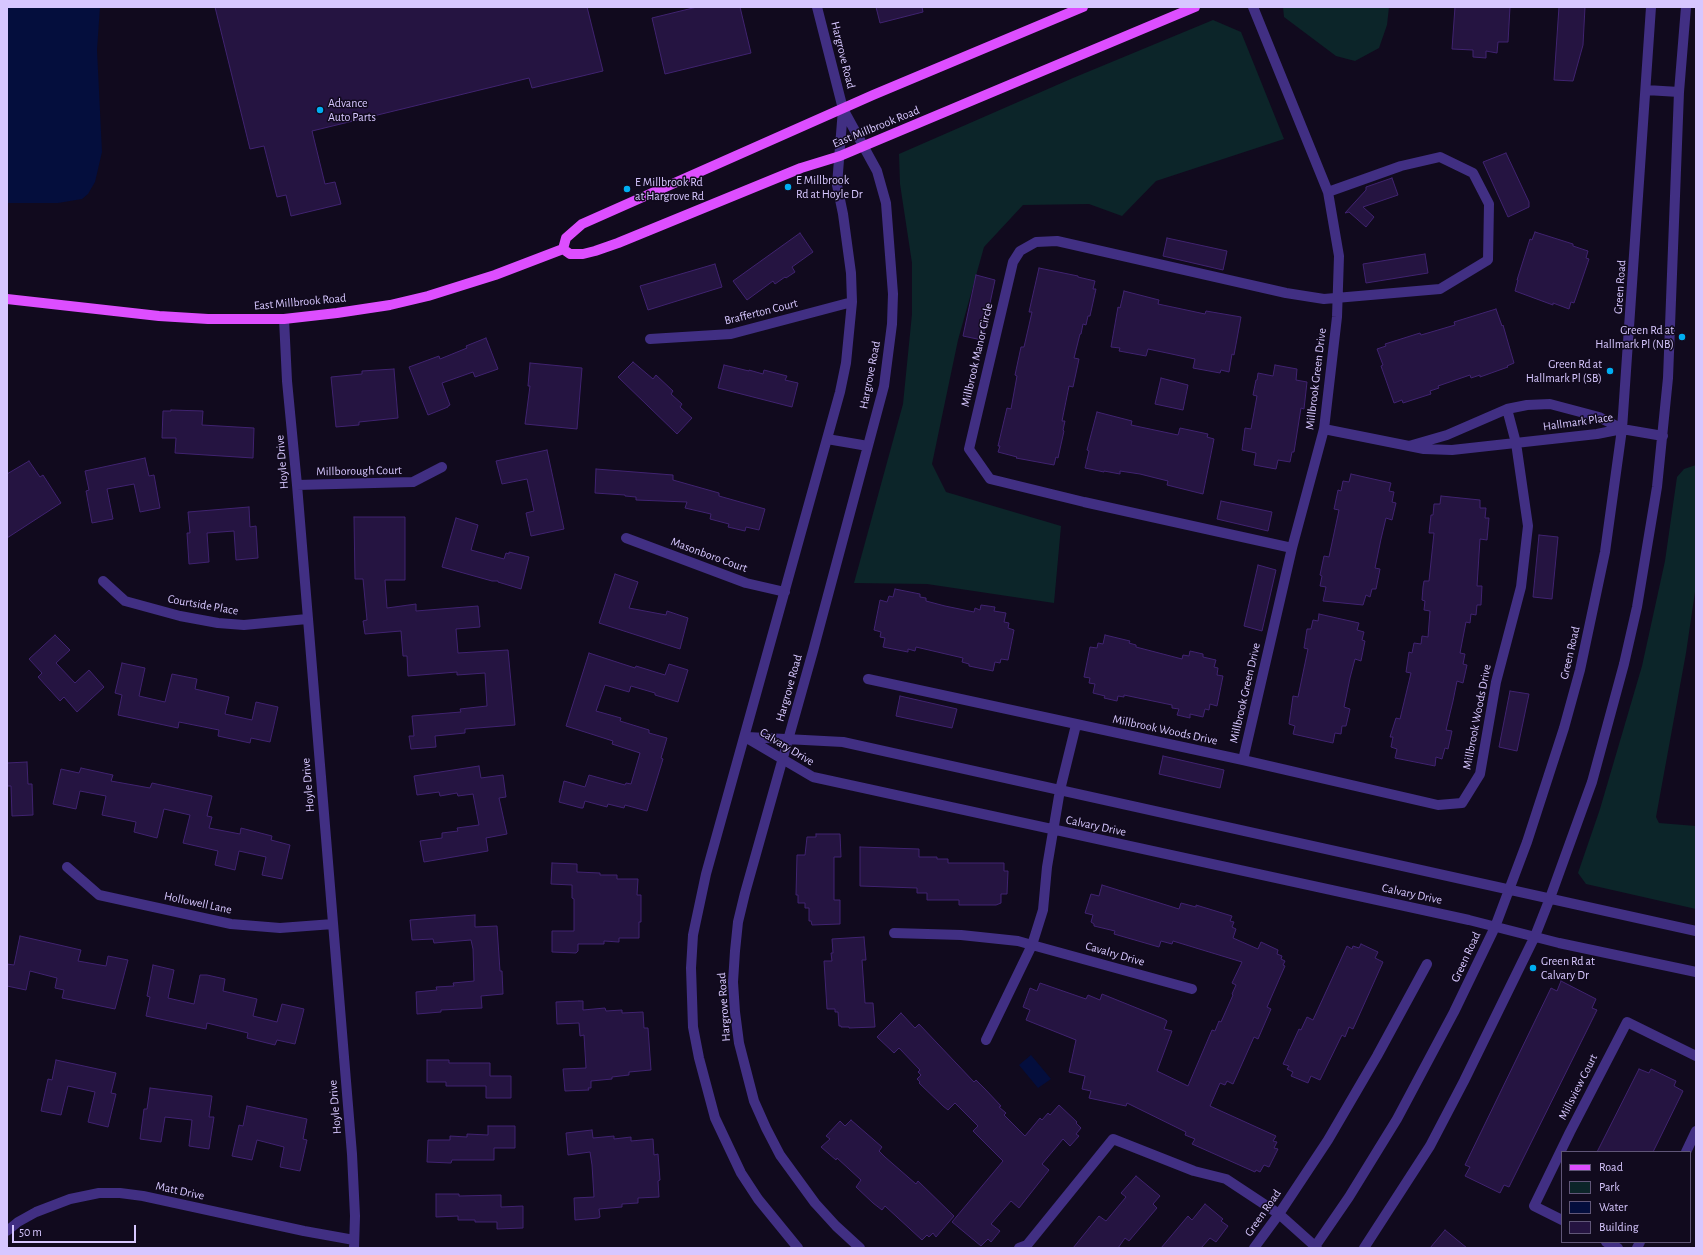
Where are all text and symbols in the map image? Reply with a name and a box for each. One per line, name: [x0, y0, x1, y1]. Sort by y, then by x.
street label: Hargrove Road: [828, 20, 858, 90]
place label: Advance Auto Parts: [328, 96, 376, 124]
street label: East Millbrook Road: [830, 103, 922, 151]
marker: Advance Auto Parts: [315, 105, 325, 115]
place label: E Millbrook Rd at Hoyle Dr: [796, 173, 863, 201]
place label: E Millbrook Rd at Hargrove Rd: [635, 175, 704, 203]
marker: E Millbrook Rd at Hoyle Dr: [783, 182, 793, 192]
marker: E Millbrook Rd at Hargrove Rd: [622, 184, 632, 194]
street label: Green Road: [1611, 260, 1629, 314]
street label: East Millbrook Road: [253, 291, 347, 313]
street label: Brafferton Court: [723, 296, 799, 328]
street label: Millbrook Manor Circle: [958, 302, 996, 408]
place label: Green Rd at Hallmark Pl (NB): [1595, 323, 1674, 351]
street label: Millbrook Green Drive: [1303, 327, 1329, 431]
marker: Green Rd at Hallmark Pl (NB): [1677, 332, 1687, 342]
street label: Hargrove Road: [856, 340, 884, 410]
place label: Green Rd at Hallmark Pl (SB): [1526, 357, 1602, 385]
marker: Green Rd at Hallmark Pl (SB): [1605, 366, 1615, 376]
street label: Hallmark Place: [1542, 410, 1614, 434]
street label: Hoyle Drive: [272, 434, 292, 490]
street label: Millborough Court: [316, 463, 402, 479]
street label: Masonboro Court: [669, 534, 749, 576]
street label: Courtside Place: [167, 592, 239, 618]
street label: Green Road: [1557, 625, 1583, 681]
street label: Millbrook Green Drive: [1226, 641, 1264, 745]
street label: Hargrove Road: [773, 653, 805, 723]
street label: Millbrook Woods Drive: [1460, 663, 1494, 771]
street label: Millbrook Woods Drive: [1111, 712, 1219, 748]
street label: Calvary Drive: [757, 725, 817, 769]
street label: Hoyle Drive: [298, 757, 318, 813]
street label: Calvary Drive: [1065, 813, 1127, 839]
street label: Calvary Drive: [1381, 881, 1443, 907]
street label: Hollowell Lane: [163, 889, 233, 917]
street label: Green Road: [1448, 930, 1484, 984]
street label: Cavalry Drive: [1084, 939, 1146, 969]
place label: Green Rd at Calvary Dr: [1541, 954, 1595, 982]
marker: Green Rd at Calvary Dr: [1528, 963, 1538, 973]
street label: Hargrove Road: [714, 972, 734, 1042]
street label: Millsview Court: [1555, 1052, 1601, 1122]
street label: Hoyle Drive: [325, 1079, 345, 1135]
legend: [1561, 1151, 1691, 1243]
text: Road: [1599, 1161, 1623, 1173]
street label: Matt Drive: [154, 1179, 206, 1203]
text: Park: [1599, 1181, 1620, 1193]
street label: Green Road: [1242, 1187, 1284, 1239]
text: Water: [1599, 1201, 1628, 1213]
scale bar: [14, 1217, 138, 1243]
text: Building: [1599, 1221, 1639, 1233]
text: 50 m: [19, 1226, 42, 1238]

